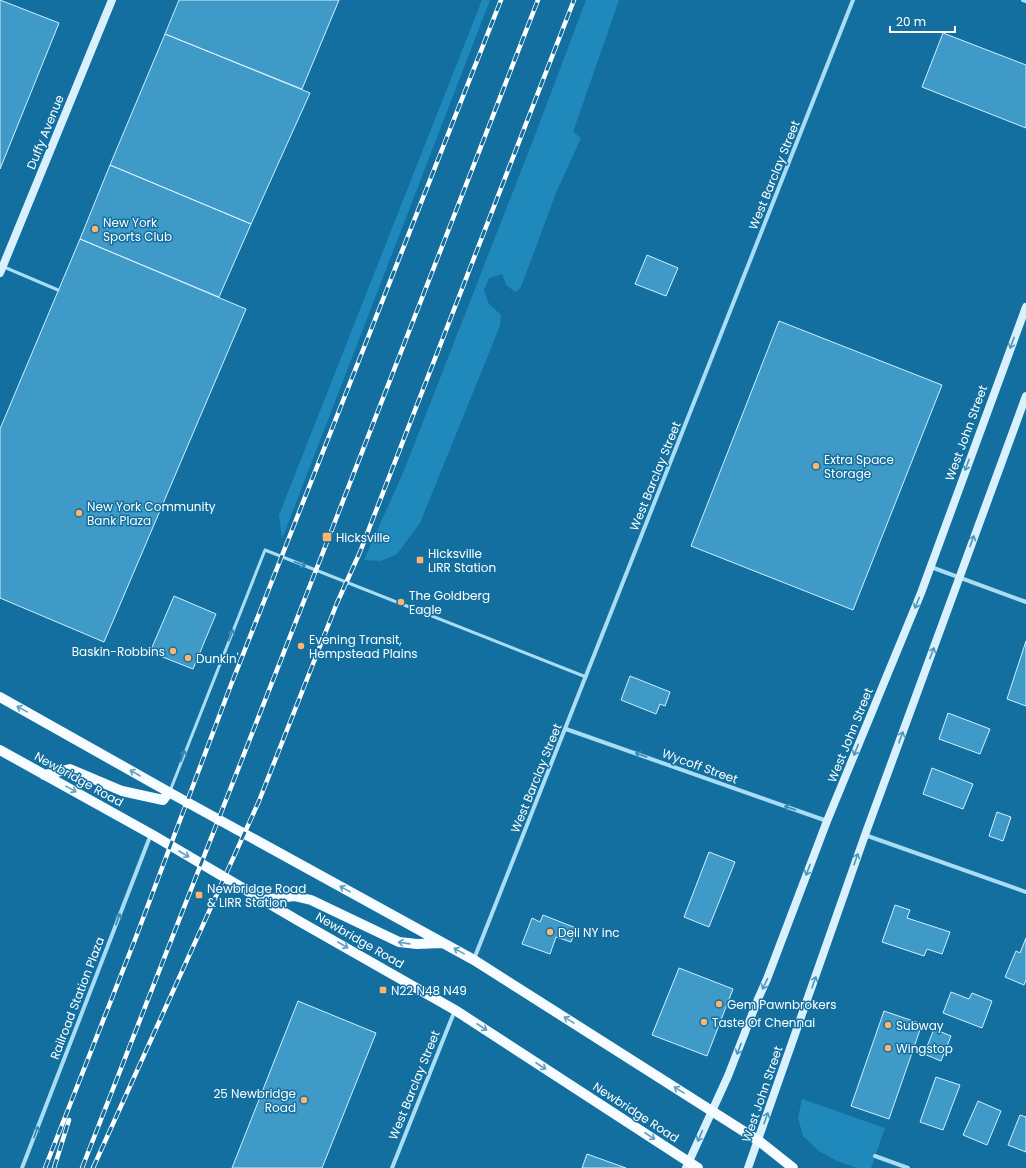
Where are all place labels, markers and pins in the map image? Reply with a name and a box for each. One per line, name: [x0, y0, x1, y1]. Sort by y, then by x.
place label: New York Sports Club: [103, 214, 172, 245]
marker: New York Sports Club: [90, 224, 100, 234]
place label: Extra Space Storage: [824, 451, 894, 482]
marker: Extra Space Storage: [811, 461, 821, 471]
place label: New York Community Bank Plaza: [87, 498, 216, 529]
marker: New York Community Bank Plaza: [74, 508, 84, 518]
place label: Hicksville: [336, 529, 390, 546]
marker: Hicksville: [321, 531, 333, 543]
place label: Hicksville LIRR Station: [428, 545, 496, 576]
marker: Hicksville LIRR Station: [415, 555, 425, 565]
place label: The Goldberg Eagle: [409, 587, 490, 618]
marker: The Goldberg Eagle: [396, 597, 406, 607]
place label: Evening Transit, Hempstead Plains: [309, 631, 418, 662]
marker: Evening Transit, Hempstead Plains: [296, 641, 306, 651]
place label: Baskin-Robbins: [72, 643, 165, 660]
marker: Baskin-Robbins: [168, 646, 178, 656]
place label: Dunkin': [196, 650, 239, 667]
marker: Dunkin': [183, 653, 193, 663]
place label: Newbridge Road & LIRR Station: [207, 880, 306, 911]
marker: Newbridge Road & LIRR Station: [194, 890, 204, 900]
place label: Deli NY inc: [558, 924, 620, 941]
marker: Deli NY inc: [545, 927, 555, 937]
place label: N22 N48 N49: [391, 982, 467, 999]
marker: N22 N48 N49: [378, 985, 388, 995]
place label: Gem Pawnbrokers: [727, 996, 837, 1013]
marker: Gem Pawnbrokers: [714, 999, 724, 1009]
place label: Taste Of Chennai: [712, 1014, 815, 1031]
marker: Taste Of Chennai: [699, 1017, 709, 1027]
place label: Subway: [896, 1017, 944, 1034]
marker: Subway: [883, 1020, 893, 1030]
place label: Wingstop: [896, 1040, 953, 1057]
marker: Wingstop: [883, 1043, 893, 1053]
place label: 25 Newbridge Road: [213, 1085, 296, 1116]
marker: 25 Newbridge Road: [299, 1095, 309, 1105]

